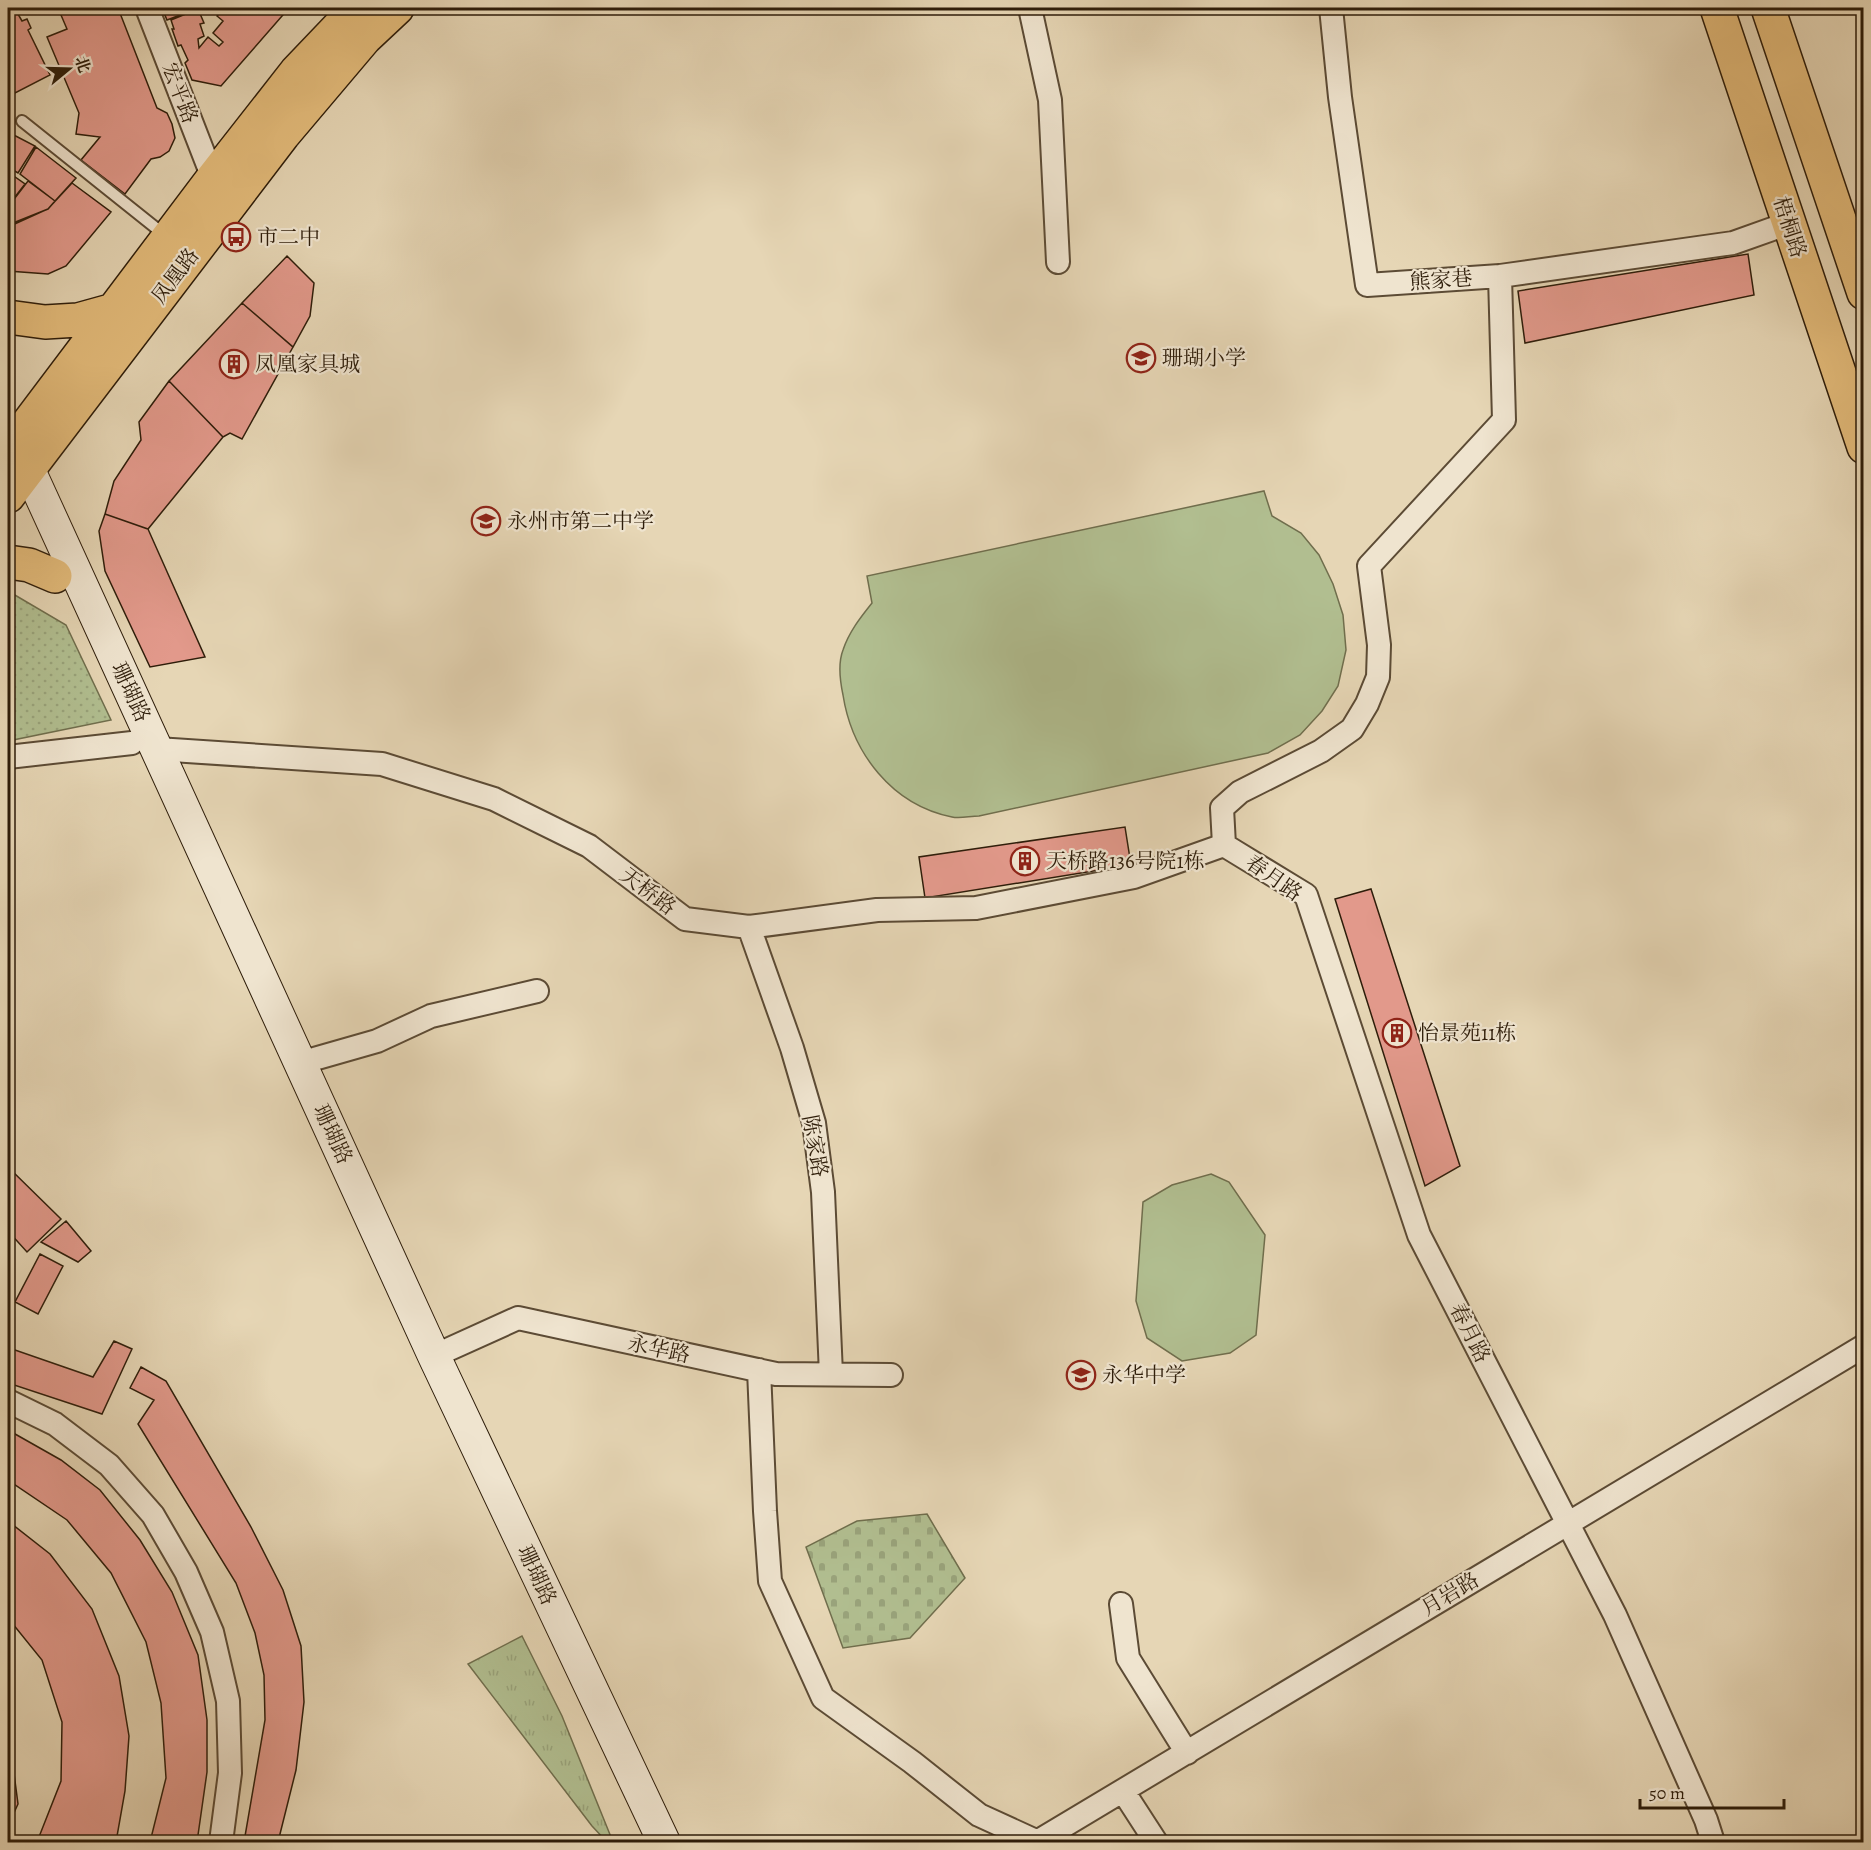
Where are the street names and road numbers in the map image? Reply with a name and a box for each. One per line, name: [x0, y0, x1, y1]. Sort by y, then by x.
street label: 宏平路: [156, 59, 204, 127]
street label: 梧桐路: [1767, 193, 1813, 261]
street label: 凤凰路: [145, 242, 205, 310]
street label: 熊家巷: [1409, 264, 1473, 296]
street label: 珊瑚路: [105, 658, 157, 726]
street label: 春月路: [1240, 848, 1308, 908]
street label: 天桥路: [614, 861, 682, 921]
street label: 珊瑚路: [307, 1100, 359, 1168]
street label: 陈家路: [796, 1113, 834, 1179]
street label: 春月路: [1443, 1299, 1497, 1367]
street label: 永华路: [625, 1329, 693, 1369]
street label: 珊瑚路: [511, 1541, 563, 1609]
street label: 月岩路: [1416, 1566, 1484, 1622]

